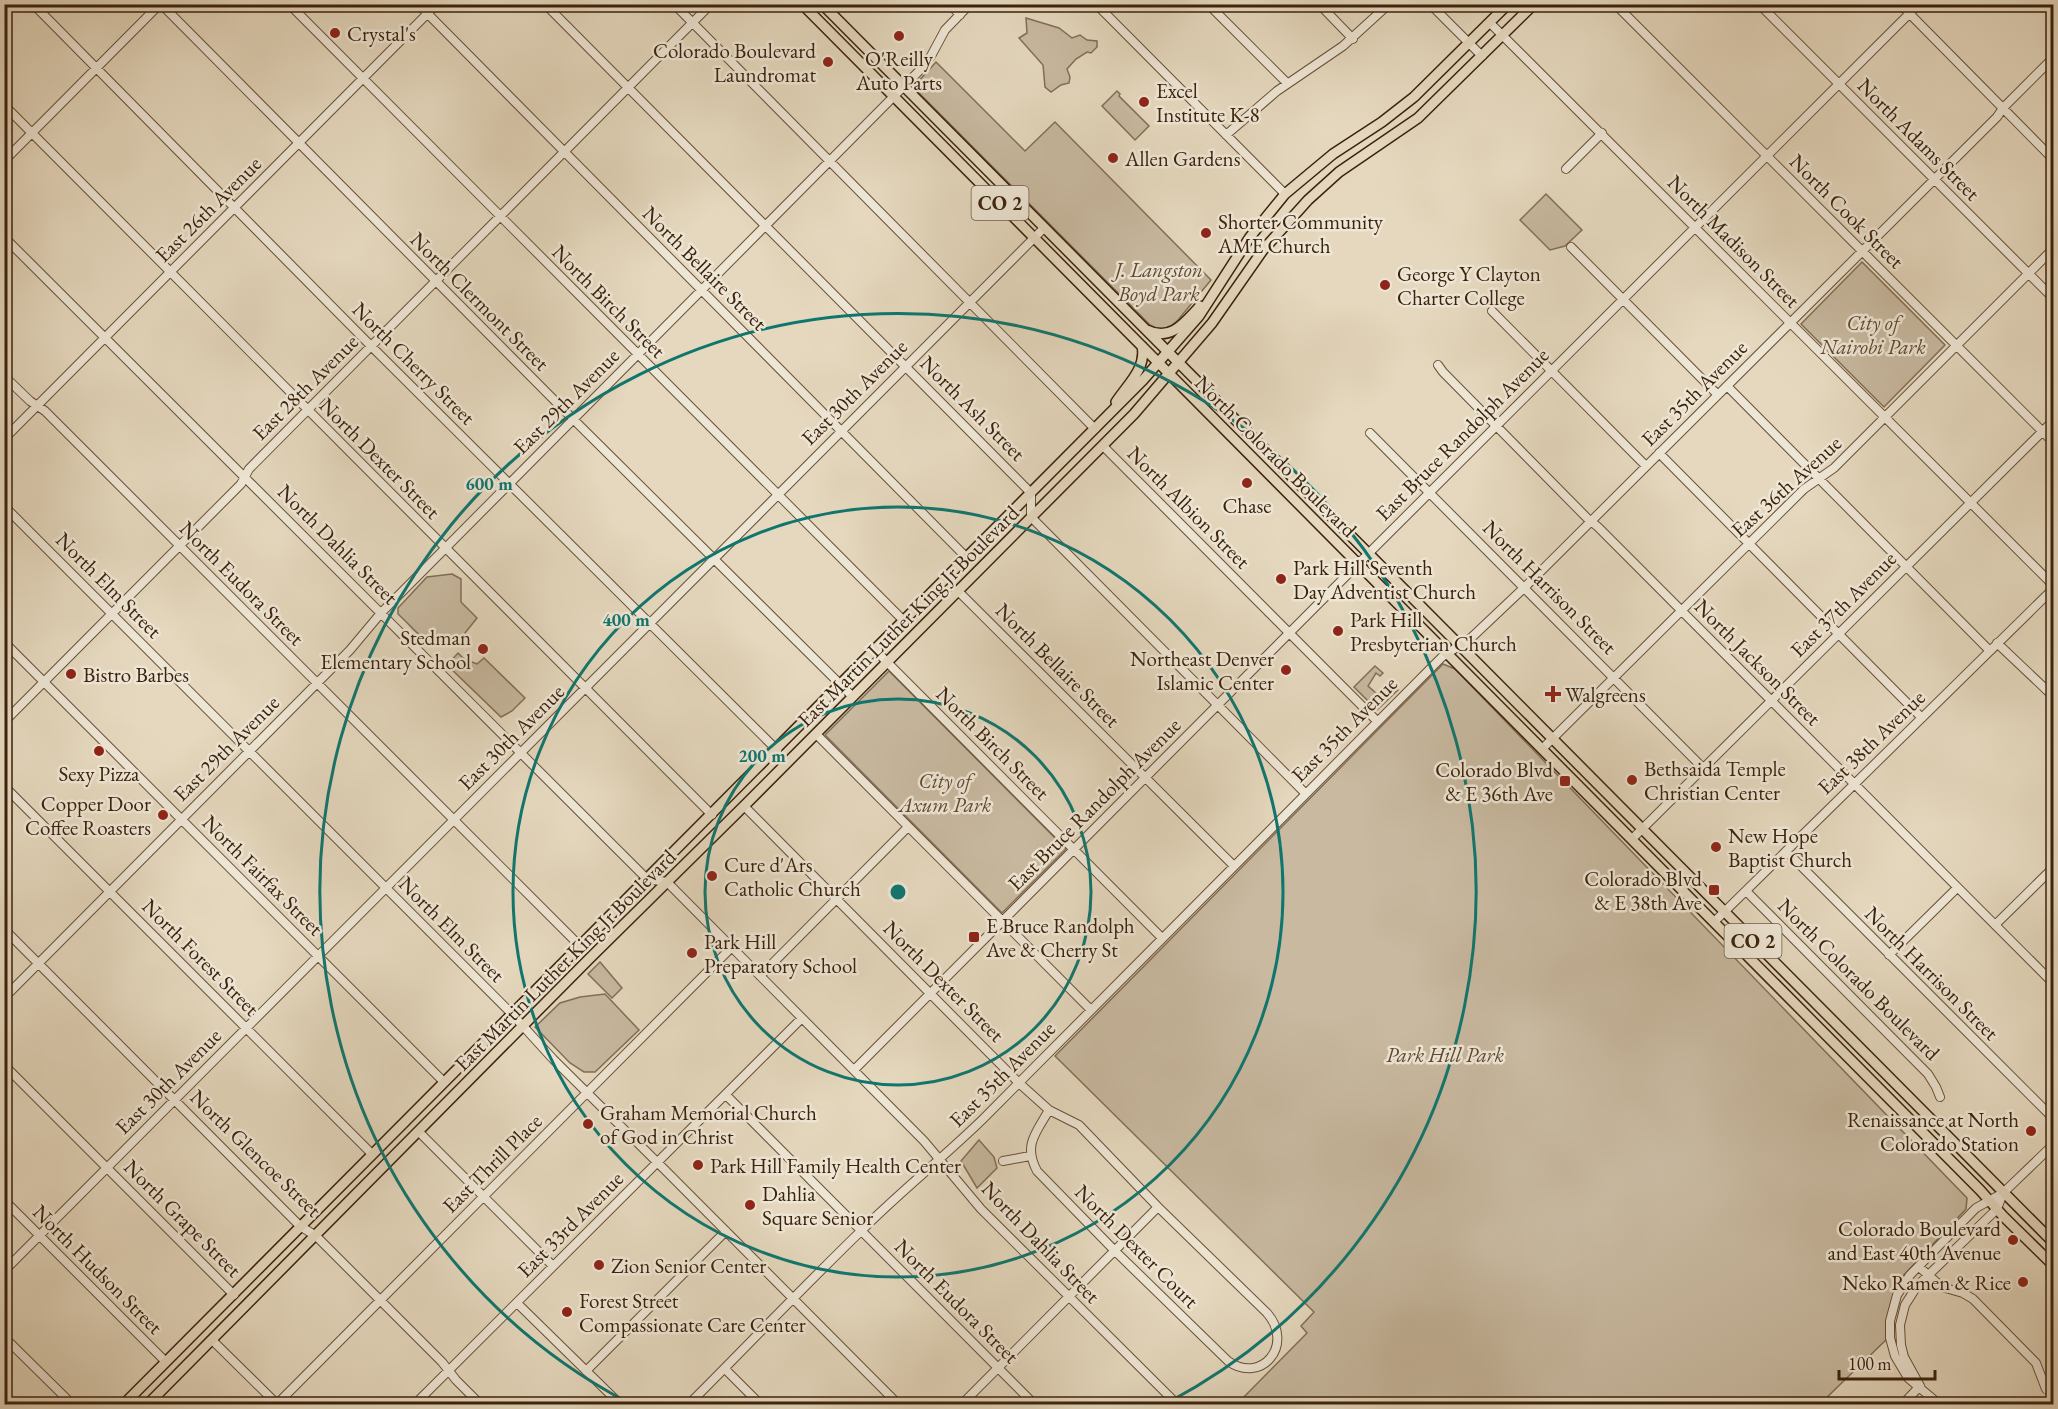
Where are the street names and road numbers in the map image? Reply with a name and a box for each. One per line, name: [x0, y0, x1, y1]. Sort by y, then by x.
street label: North Adams Street: [1852, 72, 1986, 206]
street label: North Cook Street: [1784, 148, 1910, 274]
street label: East 26th Avenue: [149, 150, 267, 268]
street label: North Madison Street: [1662, 169, 1806, 313]
road number: CO 2: [972, 186, 1028, 220]
street label: North Bellaire Street: [637, 200, 773, 336]
street label: North Clermont Street: [405, 226, 555, 376]
street label: North Birch Street: [546, 238, 672, 364]
street label: North Cherry Street: [347, 296, 482, 431]
street label: East 28th Avenue: [246, 328, 364, 446]
street label: East 30th Avenue: [795, 333, 913, 451]
street label: East 35th Avenue: [1635, 334, 1753, 452]
street label: East 29th Avenue: [507, 342, 625, 460]
street label: East Bruce Randolph Avenue: [1370, 342, 1554, 526]
street label: North Ash Street: [915, 350, 1032, 467]
street label: North Colorado Boulevard: [1189, 369, 1363, 543]
street label: North Dexter Street: [314, 392, 447, 525]
street label: East 36th Avenue: [1725, 429, 1847, 543]
street label: North Albion Street: [1122, 440, 1256, 574]
street label: North Dahlia Street: [272, 478, 404, 610]
street label: East Martin Luther King Jr Boulevard: [792, 499, 1025, 732]
street label: North Harrison Street: [1477, 514, 1623, 660]
street label: North Eudora Street: [174, 515, 310, 651]
street label: North Elm Street: [50, 526, 168, 644]
street label: East 37th Avenue: [1784, 545, 1902, 663]
street label: North Jackson Street: [1689, 593, 1827, 731]
street label: North Bellaire Street: [990, 597, 1126, 733]
street label: East 35th Avenue: [1285, 670, 1403, 788]
street label: East 30th Avenue: [452, 678, 570, 796]
street label: North Birch Street: [930, 680, 1056, 806]
street label: East 38th Avenue: [1812, 684, 1930, 800]
street label: East 29th Avenue: [167, 689, 285, 807]
street label: East Bruce Randolph Avenue: [1002, 712, 1186, 896]
street label: North Fairfax Street: [197, 809, 329, 941]
street label: East Martin Luther King Jr Boulevard: [449, 843, 682, 1076]
street label: North Elm Street: [393, 870, 511, 988]
street label: North Colorado Boulevard: [1772, 892, 1946, 1066]
street label: North Forest Street: [137, 893, 266, 1022]
street label: North Harrison Street: [1859, 900, 2005, 1046]
street label: North Dexter Street: [878, 915, 1011, 1048]
road number: CO 2: [1724, 924, 1782, 958]
street label: East 35th Avenue: [943, 1015, 1061, 1133]
street label: East 30th Avenue: [109, 1022, 227, 1140]
street label: North Glencoe Street: [185, 1083, 328, 1223]
street label: East Thrill Place: [437, 1108, 547, 1218]
street label: North Grape Street: [118, 1153, 248, 1283]
street label: East 33rd Avenue: [511, 1165, 629, 1283]
street label: North Dahlia Street: [976, 1175, 1106, 1309]
street label: North Dexter Court: [1069, 1178, 1205, 1314]
street label: North Hudson Street: [27, 1198, 169, 1340]
street label: North Eudora Street: [889, 1233, 1025, 1369]

